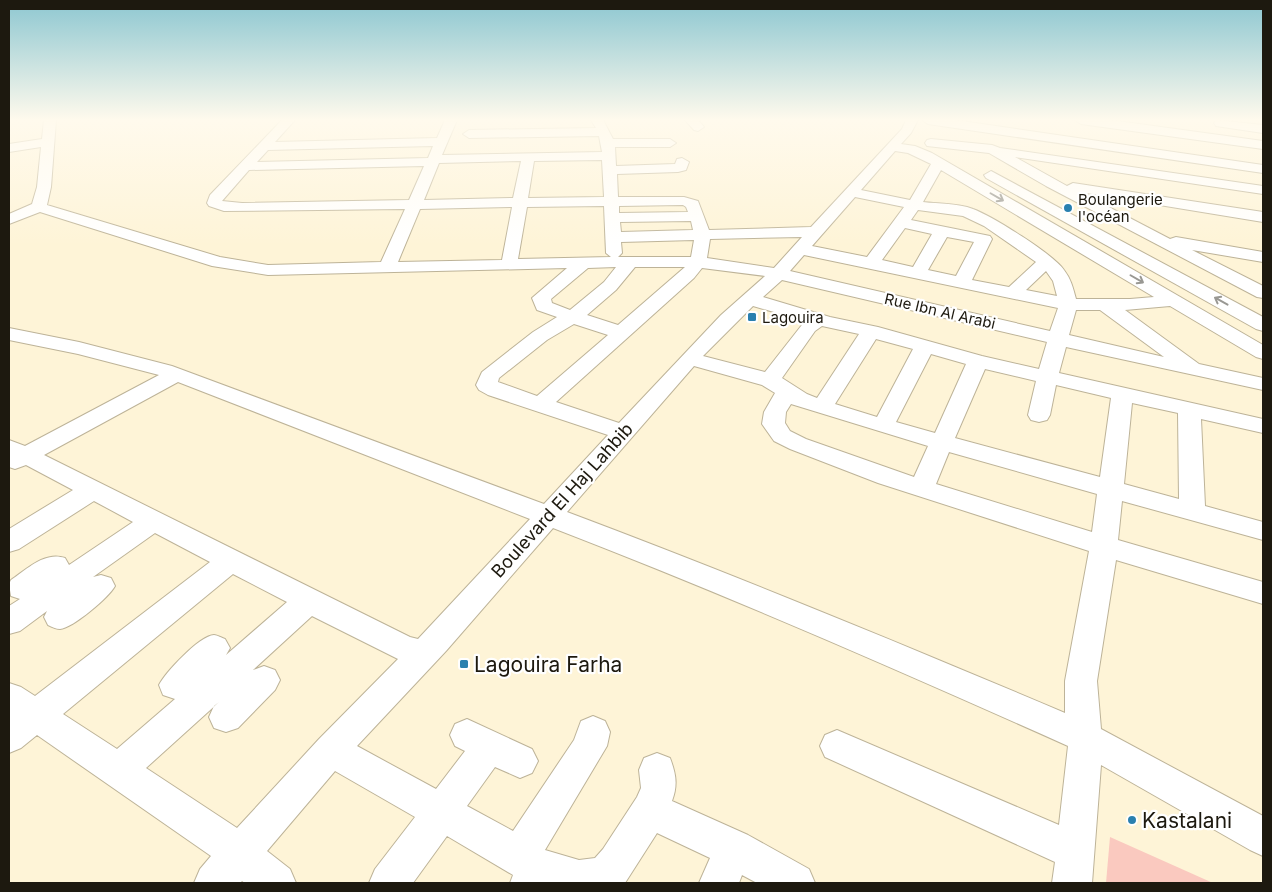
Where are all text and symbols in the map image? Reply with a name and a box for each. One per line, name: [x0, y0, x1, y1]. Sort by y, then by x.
place label: Boulangerie l'océan: [1078, 190, 1163, 226]
one-way arrow: [989, 193, 1004, 203]
marker: Boulangerie l'océan: [1062, 202, 1074, 214]
one-way arrow: [1130, 274, 1145, 284]
street label: Rue Ibn Al Arabi: [883, 289, 997, 333]
one-way arrow: [1214, 296, 1228, 306]
place label: Lagouira: [762, 308, 824, 327]
marker: Lagouira: [746, 311, 758, 323]
street label: Boulevard El Haj Lahbib: [487, 418, 637, 582]
place label: Lagouira Farha: [474, 652, 622, 677]
marker: Lagouira Farha: [458, 658, 470, 670]
place label: Kastalani: [1142, 808, 1232, 833]
marker: Kastalani: [1126, 814, 1138, 826]

